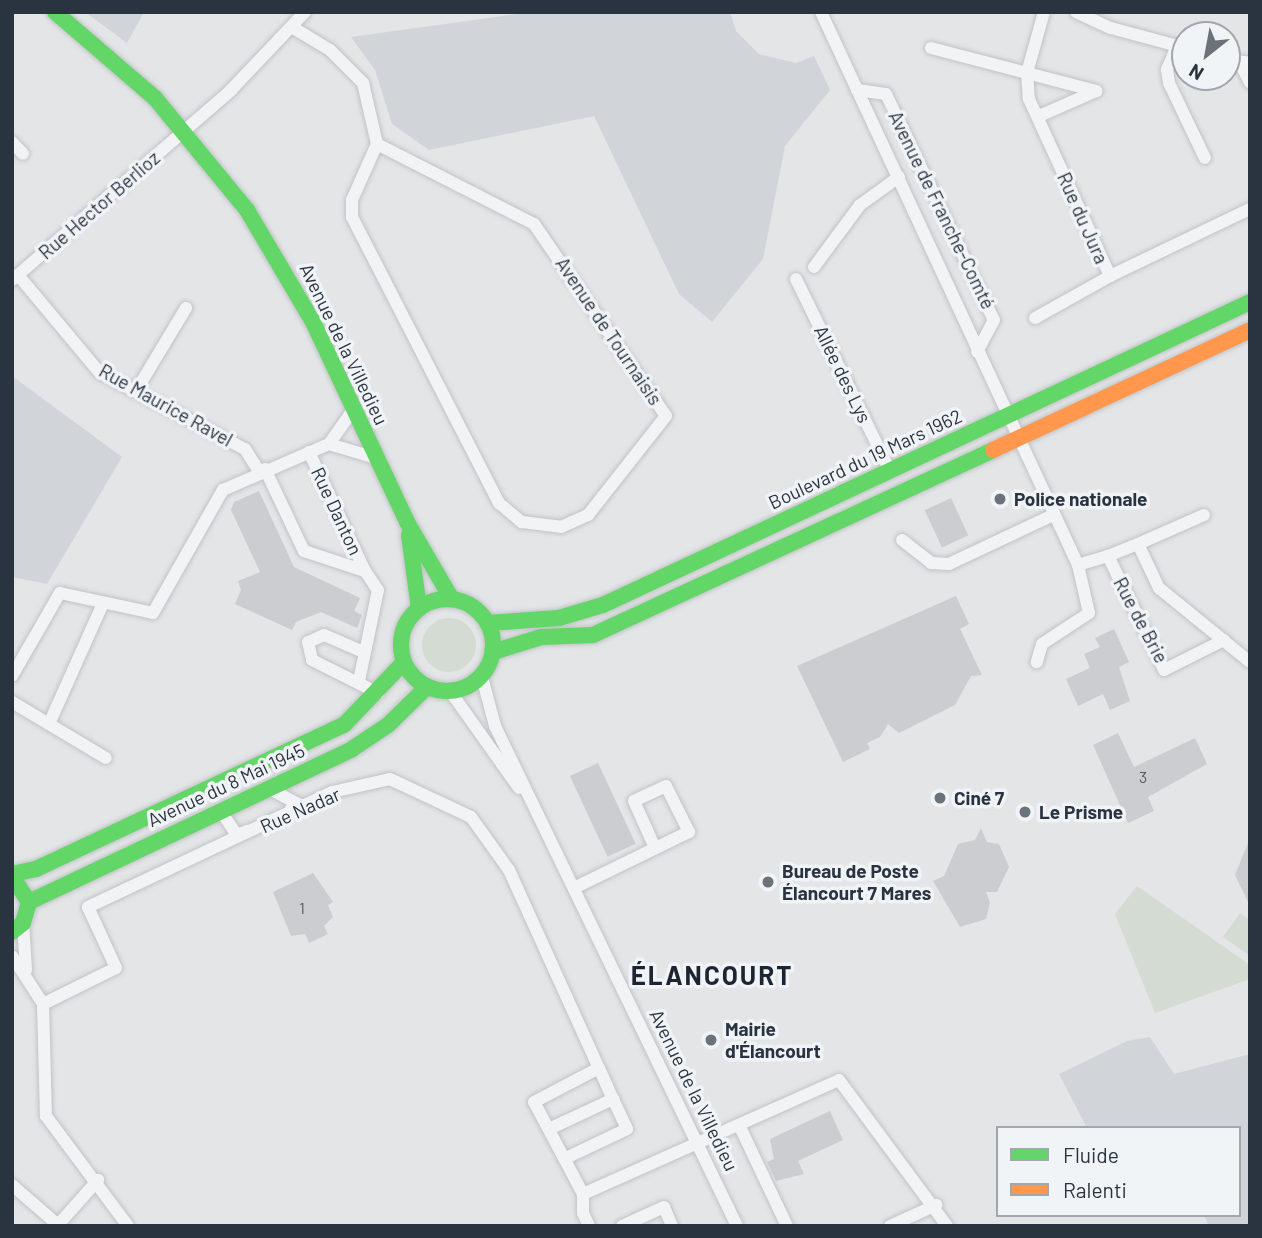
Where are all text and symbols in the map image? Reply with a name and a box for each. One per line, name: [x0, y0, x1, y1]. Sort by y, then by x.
north arrow: [1171, 21, 1241, 91]
text: N: [1185, 60, 1207, 86]
street label: Avenue de Franche-Comté: [884, 107, 1000, 313]
street label: Rue Hector Berlioz: [34, 146, 164, 264]
street label: Rue du Jura: [1053, 169, 1113, 267]
street label: Avenue de Tournaisis: [551, 253, 667, 409]
street label: Avenue de la Villedieu: [295, 260, 393, 428]
street label: Allée des Lys: [810, 322, 876, 426]
street label: Rue Maurice Ravel: [95, 359, 237, 451]
street label: Boulevard du 19 Mars 1962: [765, 404, 965, 514]
street label: Rue Danton: [307, 463, 367, 559]
place label: Police nationale: [1014, 488, 1147, 510]
marker: Police nationale: [992, 491, 1008, 507]
street label: Rue de Brie: [1109, 573, 1173, 667]
street label: Avenue du 8 Mai 1945: [144, 739, 308, 831]
house number: 3: [1139, 767, 1147, 787]
street label: Rue Nadar: [256, 782, 344, 838]
place label: Ciné 7: [954, 787, 1004, 809]
marker: Ciné 7: [932, 790, 948, 806]
place label: Le Prisme: [1039, 801, 1123, 823]
marker: Le Prisme: [1017, 804, 1033, 820]
place label: Bureau de Poste Élancourt 7 Mares: [782, 860, 931, 904]
marker: Bureau de Poste Élancourt 7 Mares: [760, 874, 776, 890]
house number: 1: [299, 898, 305, 918]
district label: ÉLANCOURT: [632, 959, 792, 991]
street label: Avenue de la Villedieu: [645, 1006, 743, 1174]
place label: Mairie d'Élancourt: [725, 1018, 821, 1062]
marker: Mairie d'Élancourt: [703, 1032, 719, 1048]
legend: [996, 1126, 1241, 1217]
text: Fluide: [1063, 1142, 1119, 1167]
text: Ralenti: [1063, 1177, 1127, 1202]

